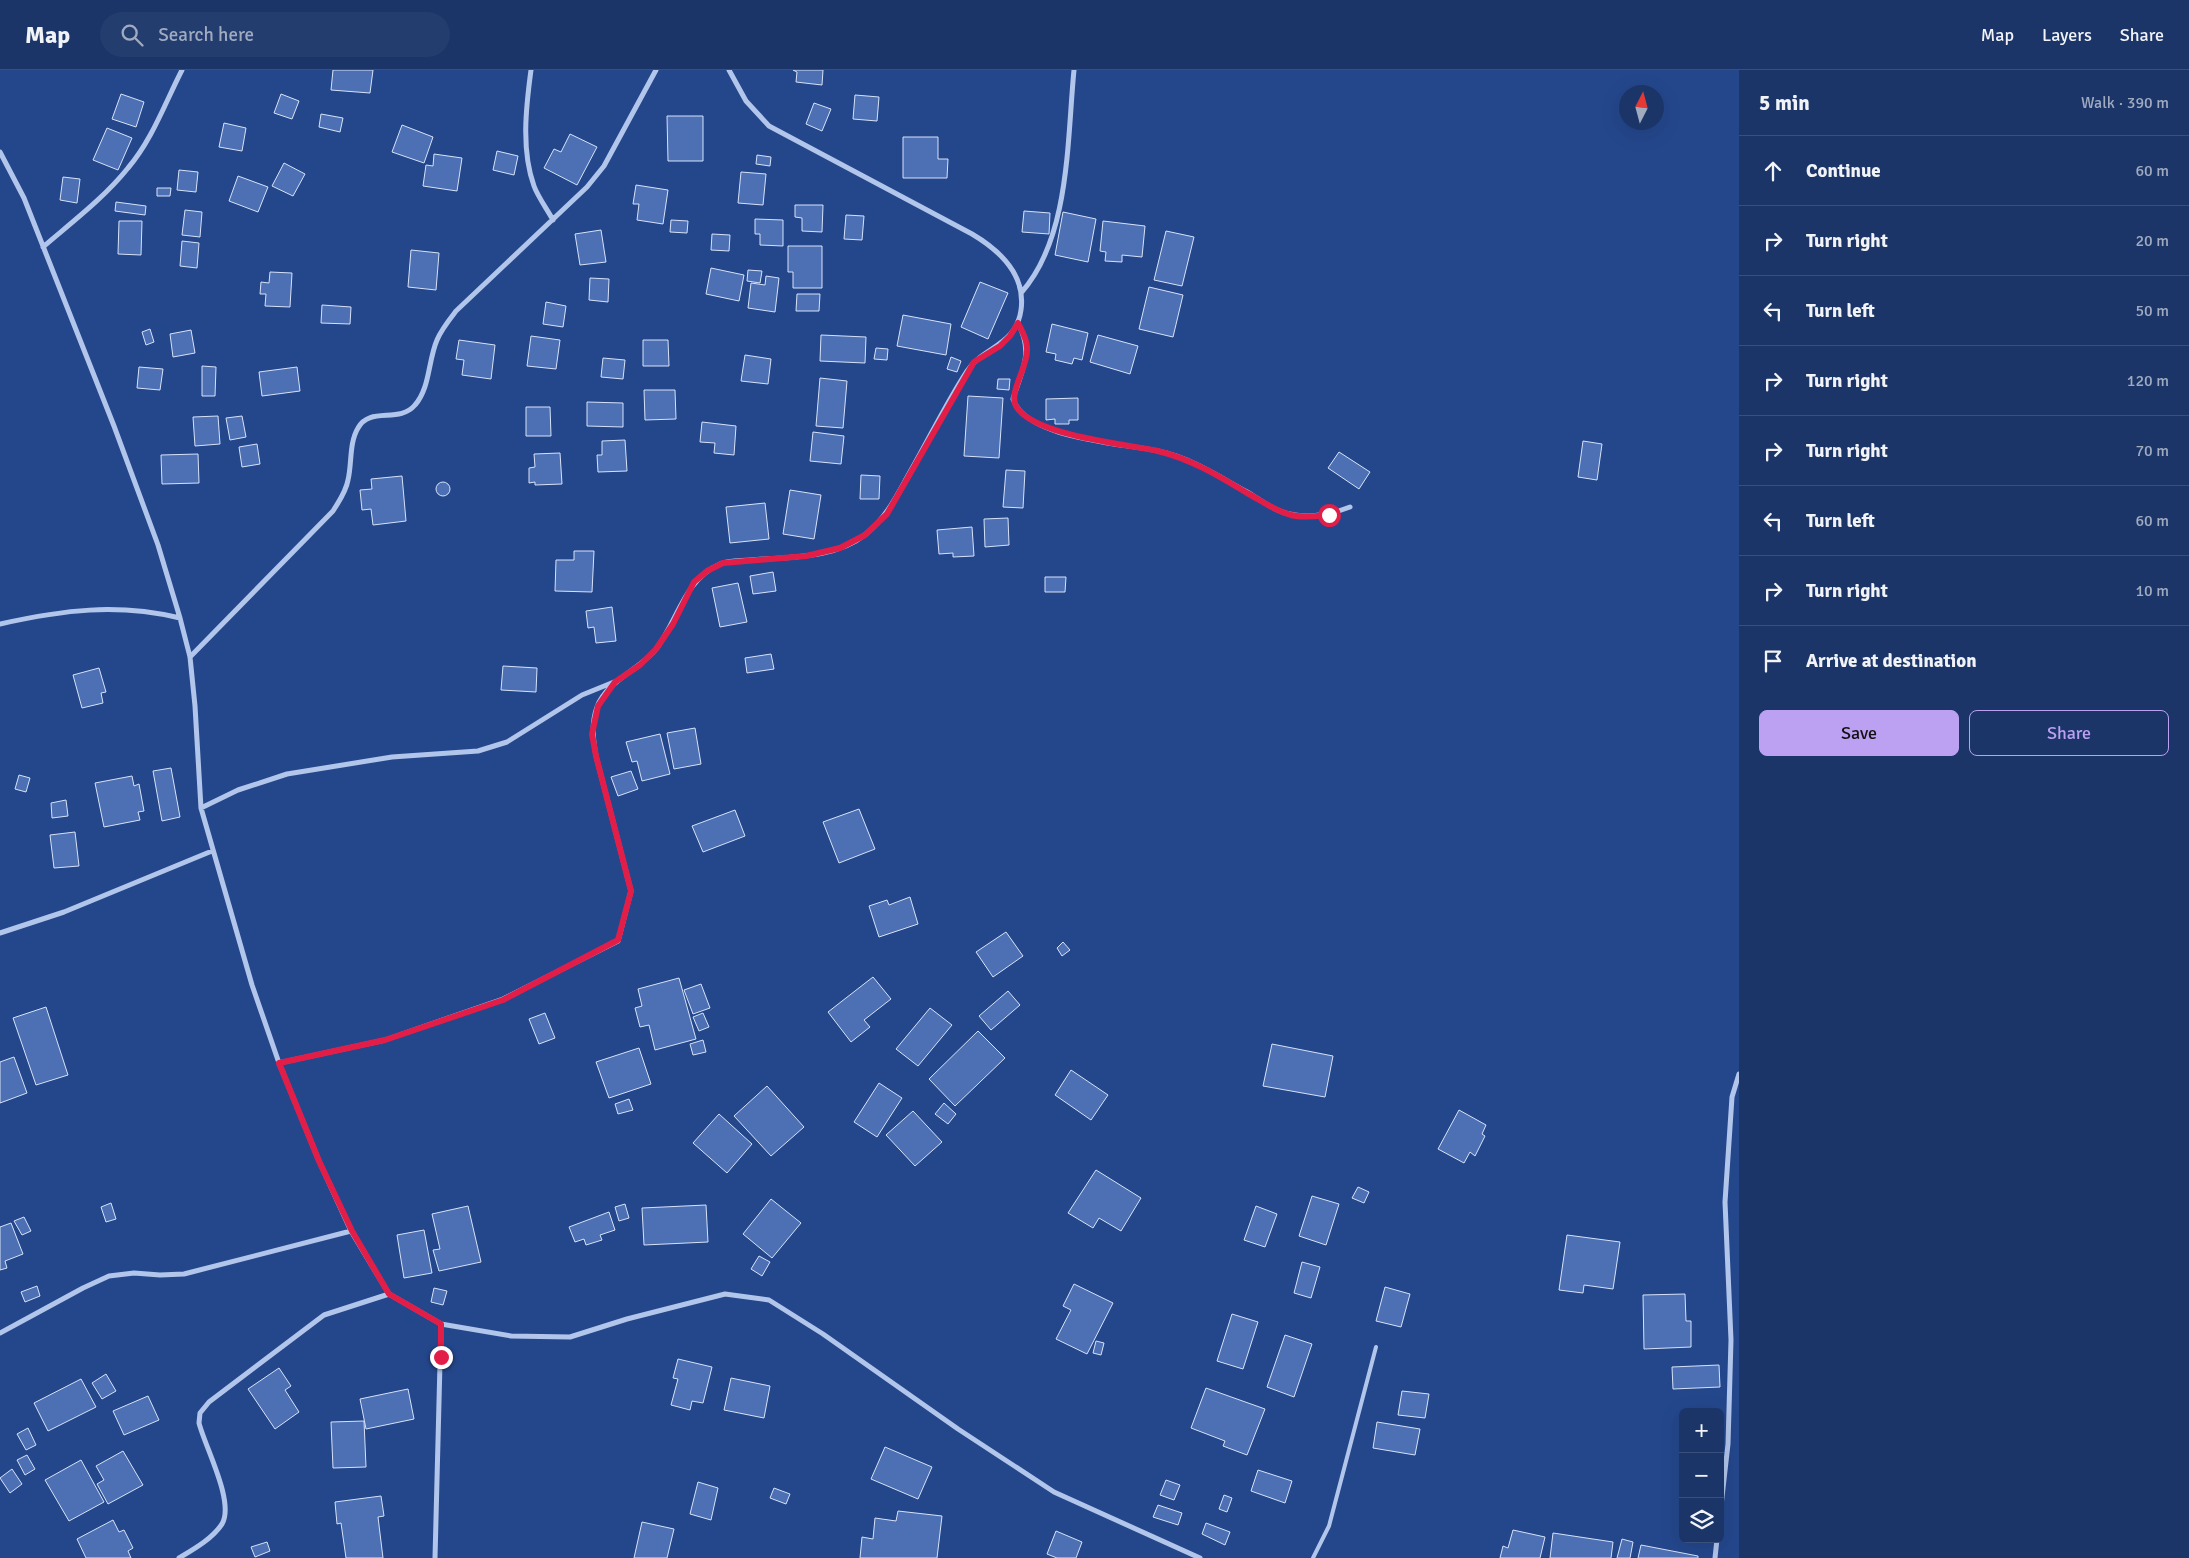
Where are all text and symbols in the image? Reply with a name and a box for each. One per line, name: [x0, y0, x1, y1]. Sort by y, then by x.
search box: [100, 12, 450, 57]
text: Map: [25, 20, 70, 50]
icon: search: [118, 21, 146, 49]
text: Search here: [158, 23, 254, 47]
text: Map: [1981, 24, 2014, 46]
text: Layers: [2042, 24, 2092, 46]
text: Share: [2120, 24, 2164, 46]
north arrow: [1619, 85, 1664, 130]
text: 5 min: [1759, 90, 1810, 116]
text: Walk · 390 m: [2081, 93, 2169, 113]
icon: ahead: [1759, 157, 1787, 185]
text: Continue: [1806, 159, 1881, 183]
text: 60 m: [2135, 161, 2169, 181]
icon: right: [1759, 227, 1787, 255]
text: Turn right: [1806, 229, 1888, 253]
text: 20 m: [2135, 231, 2169, 251]
icon: left: [1759, 297, 1787, 325]
text: Turn left: [1806, 299, 1875, 323]
text: 50 m: [2135, 301, 2169, 321]
icon: right: [1759, 367, 1787, 395]
text: Turn right: [1806, 369, 1888, 393]
text: 120 m: [2127, 371, 2169, 391]
icon: right: [1759, 437, 1787, 465]
text: Turn right: [1806, 439, 1888, 463]
text: 70 m: [2135, 441, 2169, 461]
route start: [1318, 504, 1341, 527]
icon: left: [1759, 507, 1787, 535]
text: Turn left: [1806, 509, 1875, 533]
text: 60 m: [2135, 511, 2169, 531]
icon: right: [1759, 577, 1787, 605]
text: Turn right: [1806, 579, 1888, 603]
text: 10 m: [2135, 581, 2169, 601]
icon: arrive: [1759, 647, 1787, 675]
text: Arrive at destination: [1806, 649, 1977, 673]
button: Save: [1759, 710, 1959, 756]
button: Share: [1969, 710, 2169, 756]
route end: [430, 1346, 453, 1369]
map controls: [1679, 1408, 1724, 1543]
button: +: [1679, 1408, 1724, 1453]
button: −: [1679, 1453, 1724, 1498]
button: layers: [1679, 1498, 1724, 1543]

